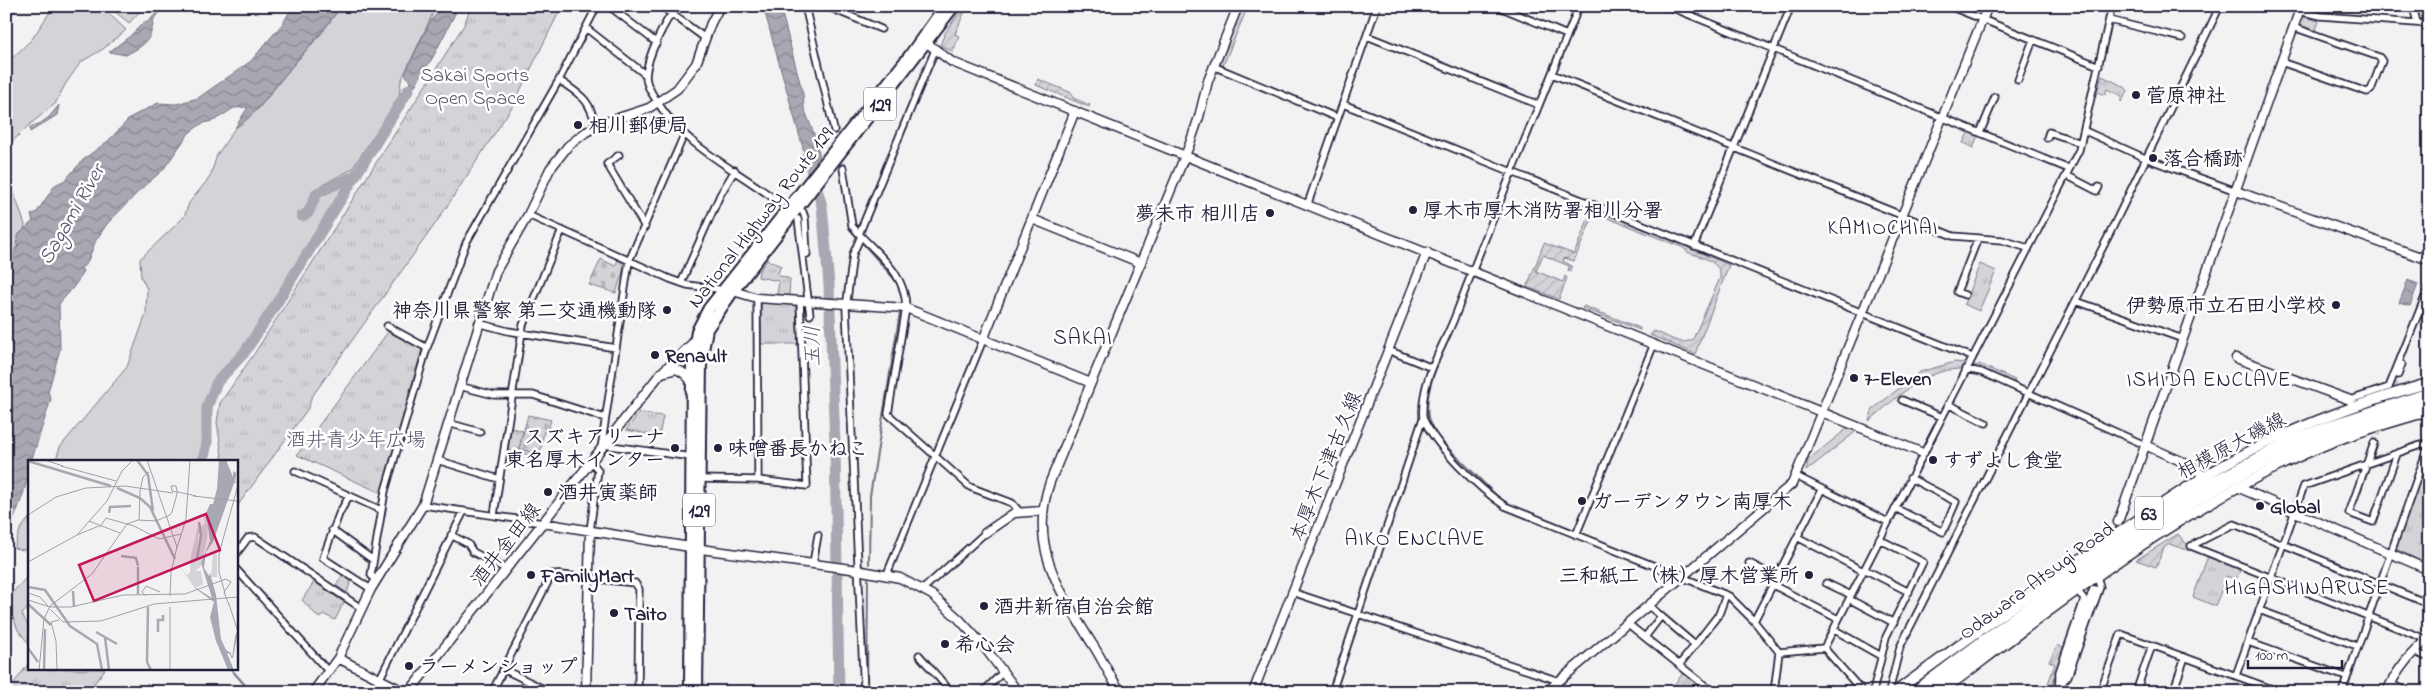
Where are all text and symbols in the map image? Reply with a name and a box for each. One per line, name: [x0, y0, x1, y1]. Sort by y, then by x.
park label: Sakai Sports Open Space: [420, 62, 530, 114]
place label: 菅原神社: [2146, 83, 2226, 112]
road number: 129: [864, 88, 896, 120]
marker: 菅原神社: [2130, 89, 2142, 101]
place label: 相川郵便局: [588, 113, 688, 142]
marker: 相川郵便局: [572, 119, 584, 131]
street label: National Highway Route 129: [682, 122, 843, 316]
place label: 落合橋跡: [2163, 146, 2243, 175]
marker: 落合橋跡: [2147, 152, 2159, 164]
water label: Sagami River: [32, 157, 116, 271]
place label: 厚木市厚木消防署相川分署: [1423, 198, 1663, 227]
place label: 夢未市 相川店: [1135, 201, 1260, 230]
marker: 厚木市厚木消防署相川分署: [1407, 204, 1419, 216]
marker: 夢未市 相川店: [1264, 207, 1276, 219]
district label: KAMIOCHIAI: [1827, 214, 1939, 244]
place label: 伊勢原市立石田小学校: [2126, 293, 2326, 322]
place label: 神奈川県警察 第二交通機動隊: [392, 298, 657, 327]
marker: 伊勢原市立石田小学校: [2330, 299, 2342, 311]
marker: 神奈川県警察 第二交通機動隊: [661, 304, 673, 316]
district label: SAKAI: [1053, 324, 1113, 354]
water label: 玉川: [799, 325, 829, 367]
place label: Renault: [665, 343, 727, 372]
marker: Renault: [649, 349, 661, 361]
place label: 7-Eleven: [1864, 366, 1931, 395]
district label: ISHIDA ENCLAVE: [2127, 366, 2291, 396]
marker: 7-Eleven: [1848, 372, 1860, 384]
street label: 本厚木下津古久線: [1284, 387, 1371, 547]
street label: 相模原大磯線: [2172, 406, 2292, 488]
place label: スズキアリーナ 東名厚木インター: [505, 424, 665, 476]
park label: 酒井青少年広場: [286, 427, 426, 456]
place label: 味噌番長かねこ: [728, 436, 868, 465]
marker: スズキアリーナ 東名厚木インター: [669, 442, 681, 454]
marker: 味噌番長かねこ: [712, 442, 724, 454]
place label: すずよし食堂: [1943, 448, 2063, 477]
marker: すずよし食堂: [1927, 454, 1939, 466]
inset map: [28, 460, 238, 670]
place label: 酒井寅薬師: [558, 480, 658, 509]
marker: 酒井寅薬師: [542, 486, 554, 498]
place label: ガーデンタウン南厚木: [1592, 489, 1792, 518]
road number: 129: [683, 494, 715, 526]
place label: Global: [2270, 494, 2320, 523]
marker: ガーデンタウン南厚木: [1576, 495, 1588, 507]
road number: 63: [2135, 496, 2163, 530]
street label: 酒井金田線: [465, 497, 549, 594]
marker: Global: [2254, 500, 2266, 512]
street label: Odawara-Atsugi Road: [1954, 516, 2122, 649]
district label: AIKO ENCLAVE: [1345, 525, 1485, 555]
place label: FamilyMart: [540, 563, 634, 593]
place label: 三和紙工（株）厚木営業所: [1559, 563, 1799, 592]
marker: FamilyMart: [525, 569, 537, 581]
marker: 三和紙工（株）厚木営業所: [1803, 569, 1815, 581]
district label: HIGASHINARUSE: [2224, 574, 2390, 604]
place label: 酒井新宿自治会館: [994, 594, 1154, 623]
marker: 酒井新宿自治会館: [978, 600, 990, 612]
place label: Taito: [624, 601, 667, 630]
marker: Taito: [608, 607, 620, 619]
place label: 希心会: [955, 632, 1015, 661]
marker: 希心会: [939, 638, 951, 650]
scale bar: [2248, 638, 2341, 670]
text: 100 m: [2255, 645, 2288, 667]
place label: ラーメンショップ: [419, 654, 577, 683]
marker: ラーメンショップ: [403, 660, 415, 672]

